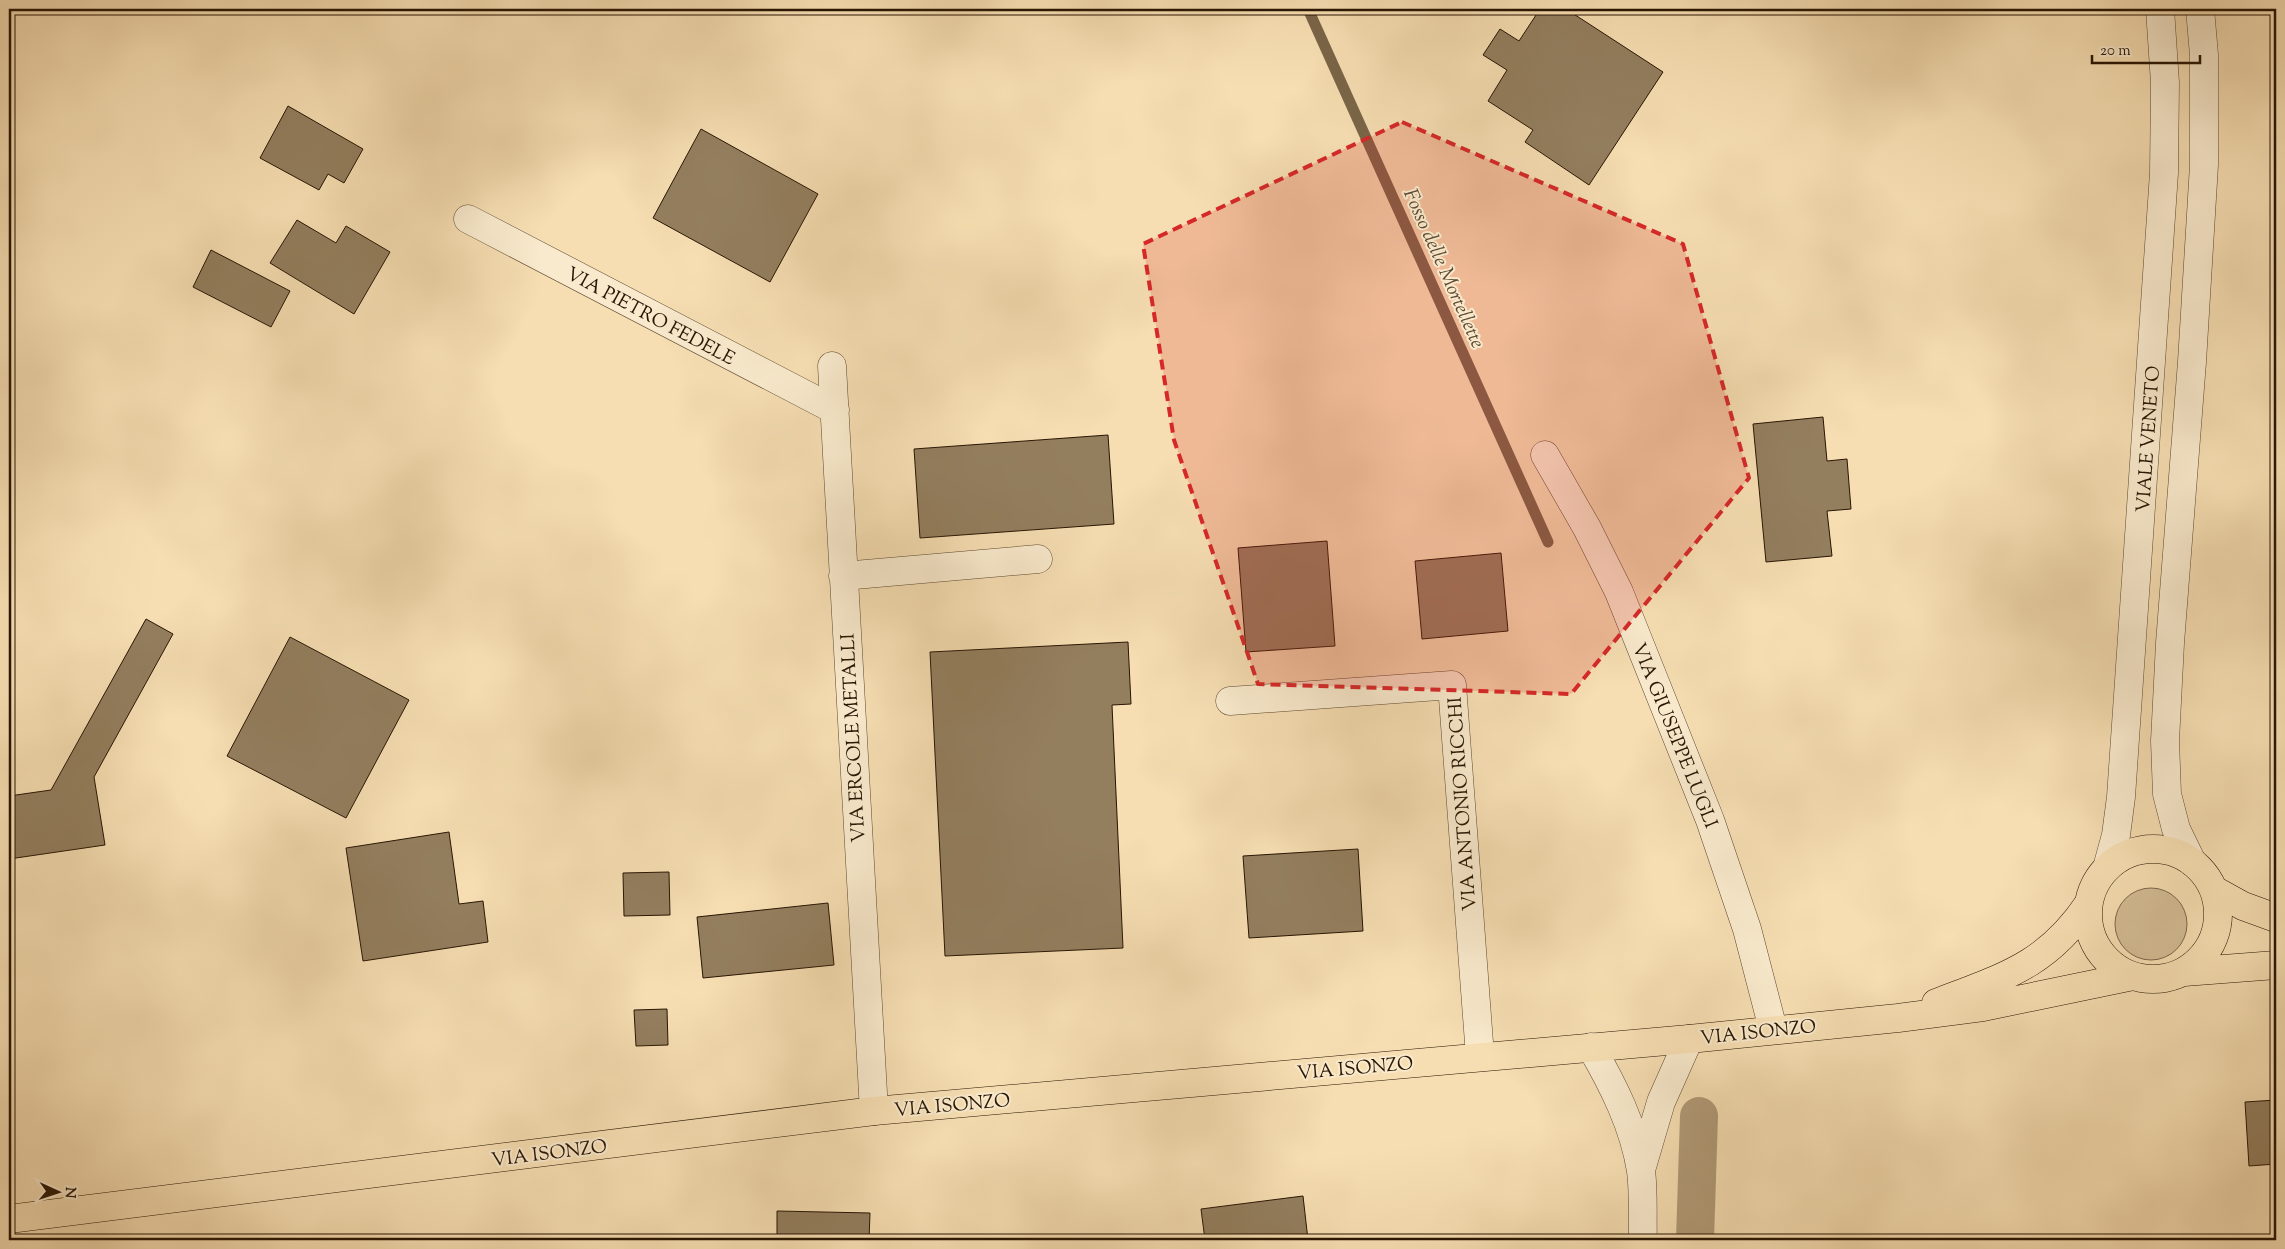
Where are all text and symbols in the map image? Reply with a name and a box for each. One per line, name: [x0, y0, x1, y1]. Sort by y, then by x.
scale bar: [2092, 32, 2200, 64]
text: 20 m: [2100, 41, 2131, 62]
water label: Fosso delle Mortellette: [1394, 185, 1491, 354]
street label: VIA PIETRO FEDELE: [561, 261, 739, 373]
street label: VIALE VENETO: [2131, 365, 2168, 513]
street label: VIA ERCOLE METALLI: [836, 633, 873, 843]
street label: VIA GIUSEPPE LUGLI: [1624, 639, 1723, 833]
street label: VIA ANTONIO RICCHI: [1443, 696, 1484, 912]
street label: VIA ISONZO: [1699, 1014, 1818, 1053]
street label: VIA ISONZO: [1296, 1051, 1414, 1088]
street label: VIA ISONZO: [893, 1088, 1011, 1125]
street label: VIA ISONZO: [490, 1134, 609, 1175]
north arrow: [32, 1166, 82, 1216]
text: N: [59, 1186, 79, 1199]

